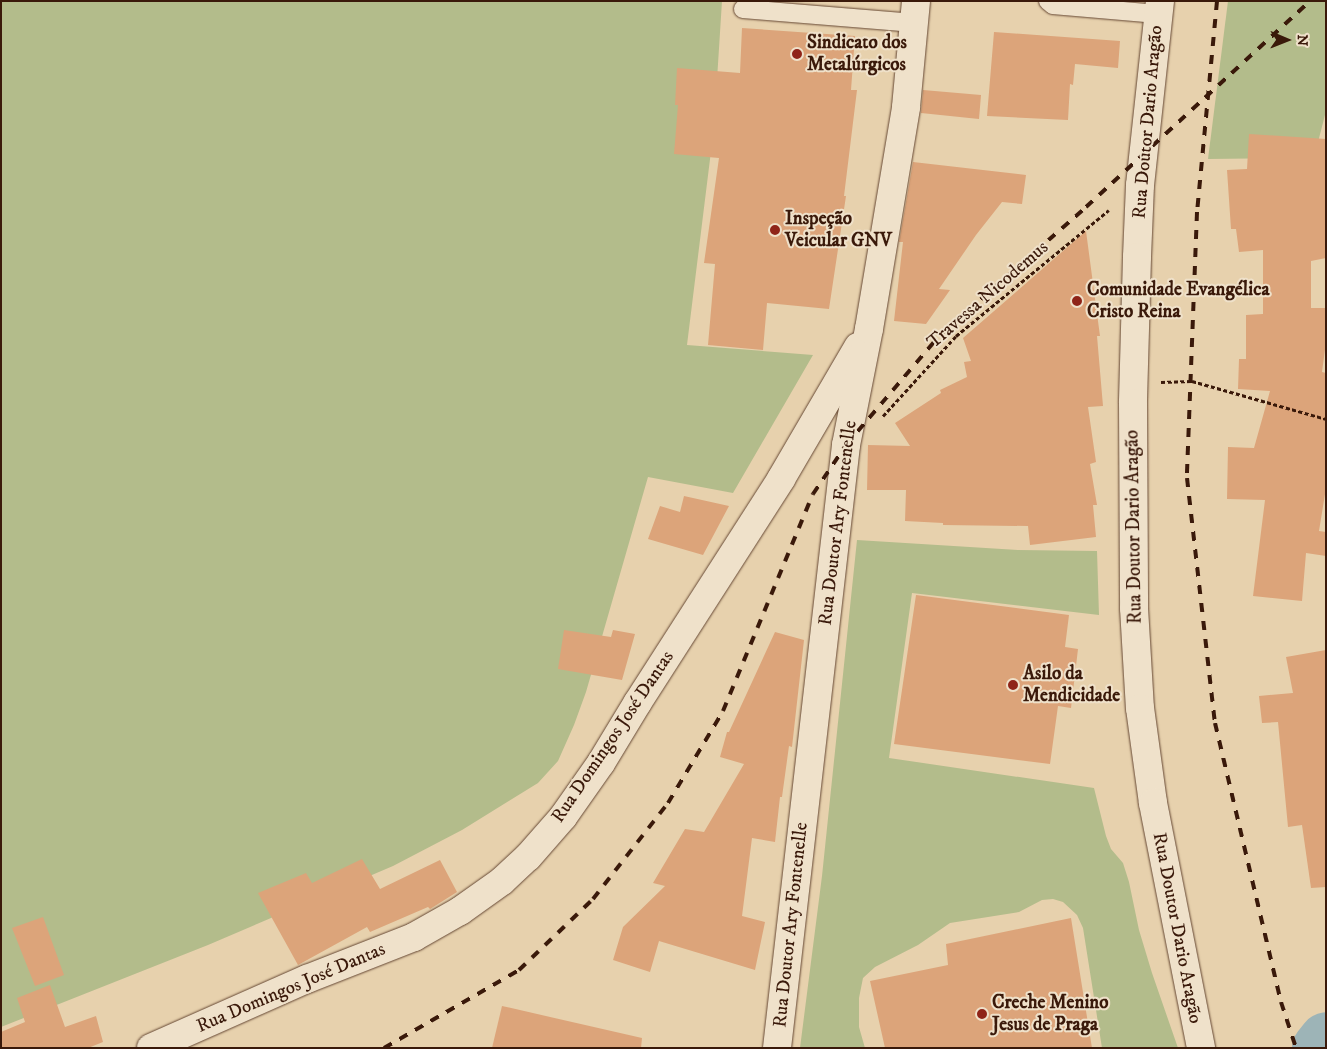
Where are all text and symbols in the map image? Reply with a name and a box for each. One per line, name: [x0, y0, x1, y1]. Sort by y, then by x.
north arrow: [1262, 15, 1312, 65]
street label: Rua Doutor Dario Aragão: [1128, 24, 1168, 220]
place label: Sindicato dos Metalúrgicos: [807, 32, 907, 76]
text: N: [1293, 34, 1311, 46]
marker: Sindicato dos Metalúrgicos: [791, 48, 803, 60]
place label: Inspeção Veicular GNV: [785, 208, 892, 252]
marker: Inspeção Veicular GNV: [769, 224, 781, 236]
street label: Travessa Nicodemus: [923, 236, 1053, 354]
place label: Comunidade Evangélica Cristo Reina: [1087, 279, 1269, 323]
marker: Comunidade Evangélica Cristo Reina: [1071, 295, 1083, 307]
street label: Rua Doutor Ary Fontenelle: [814, 419, 862, 627]
street label: Rua Doutor Dario Aragão: [1121, 430, 1147, 624]
street label: Rua Domingos José Dantas: [547, 647, 679, 827]
place label: Asilo da Mendicidade: [1023, 663, 1120, 707]
marker: Asilo da Mendicidade: [1007, 679, 1019, 691]
street label: Rua Doutor Ary Fontenelle: [769, 821, 813, 1029]
street label: Rua Doutor Dario Aragão: [1147, 830, 1207, 1026]
street label: Rua Domingos José Dantas: [193, 938, 389, 1038]
place label: Creche Menino Jesus de Praga: [992, 992, 1108, 1036]
marker: Creche Menino Jesus de Praga: [976, 1008, 988, 1020]

